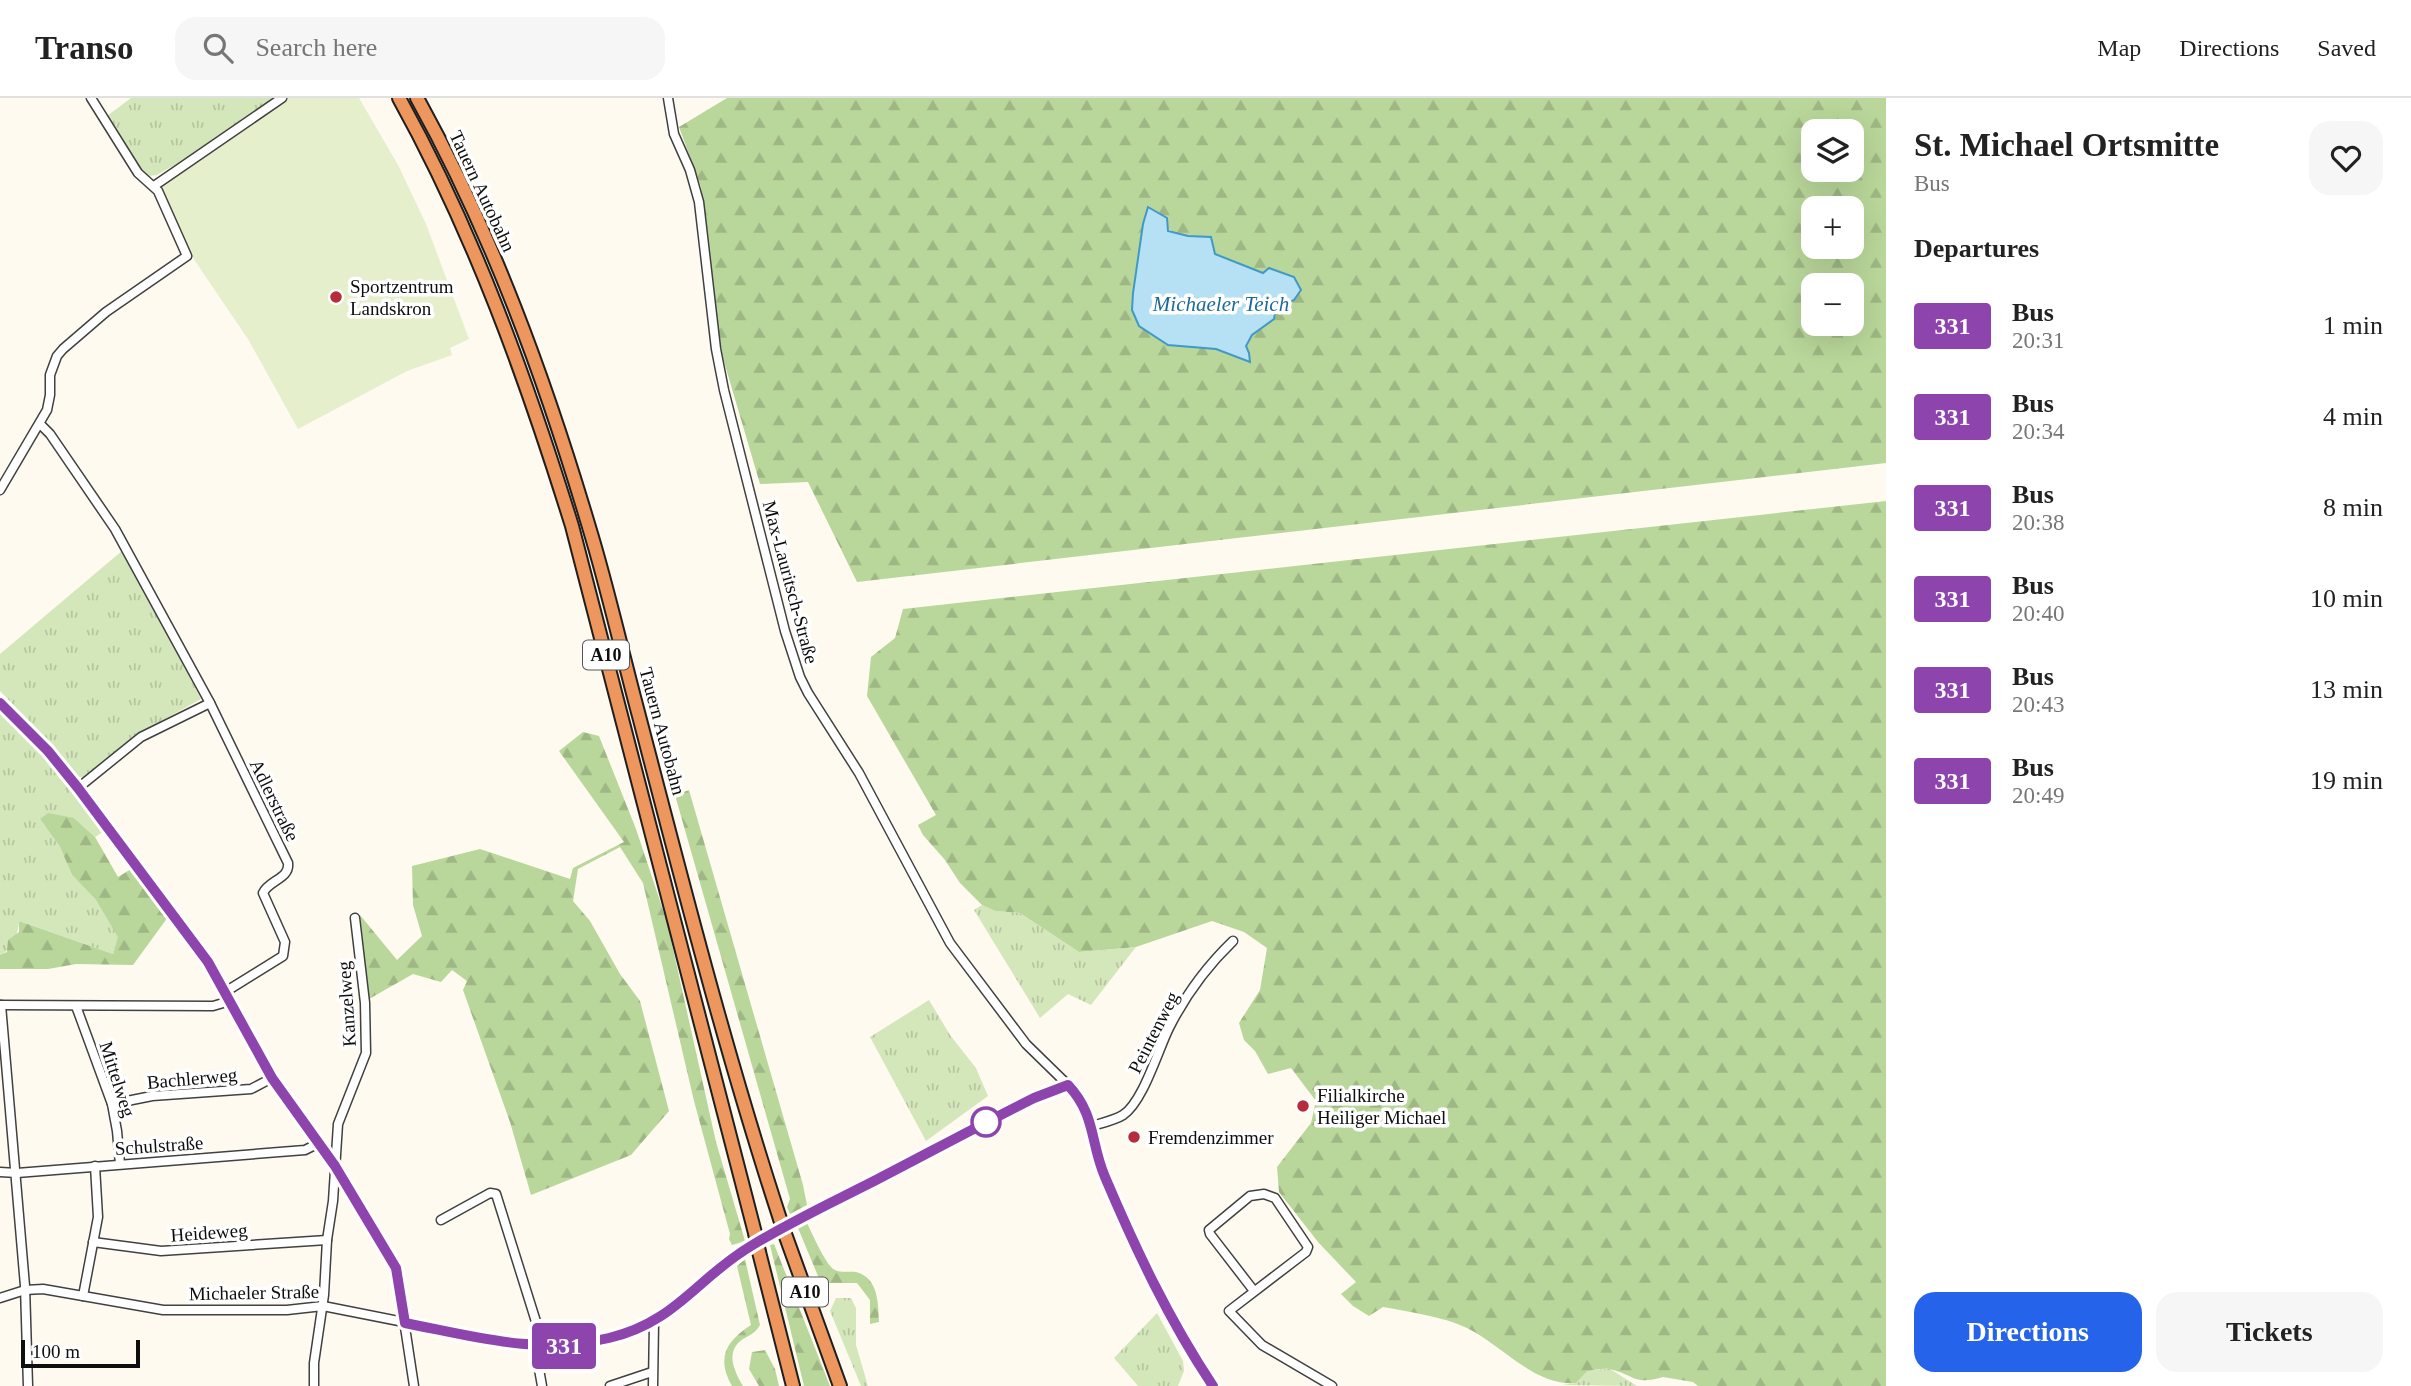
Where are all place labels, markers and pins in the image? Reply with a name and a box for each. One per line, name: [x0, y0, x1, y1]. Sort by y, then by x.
place label: Sportzentrum Landskron: [350, 276, 454, 319]
marker: Sportzentrum Landskron: [328, 289, 344, 305]
place label: Filialkirche Heiliger Michael: [1317, 1085, 1446, 1128]
marker: Filialkirche Heiliger Michael: [1295, 1098, 1311, 1114]
unlabelled marker: [971, 1107, 1001, 1137]
place label: Fremdenzimmer: [1148, 1127, 1274, 1148]
marker: Fremdenzimmer: [1126, 1129, 1142, 1145]

